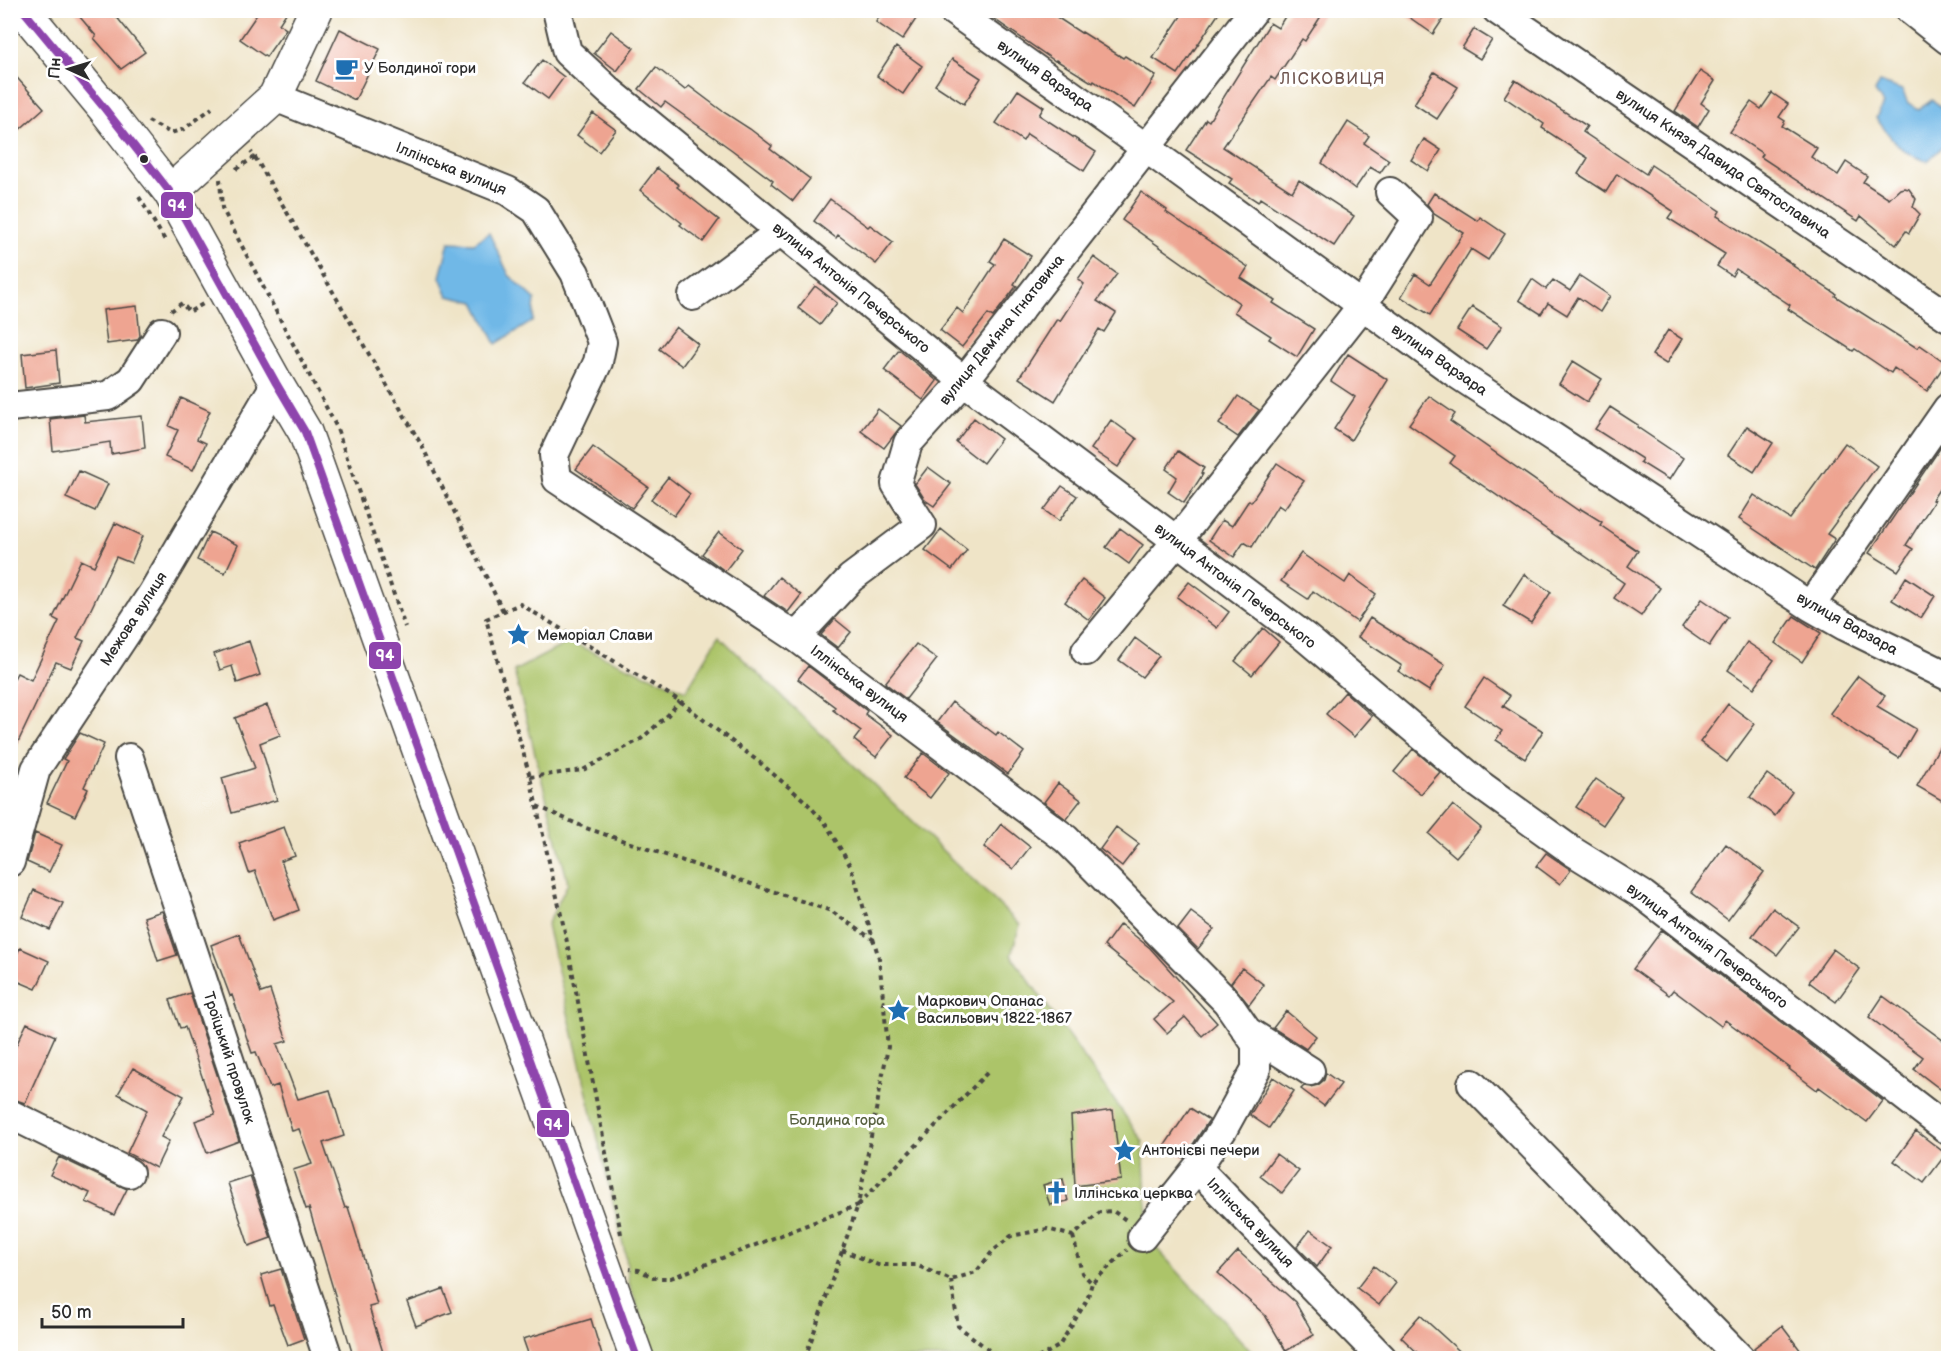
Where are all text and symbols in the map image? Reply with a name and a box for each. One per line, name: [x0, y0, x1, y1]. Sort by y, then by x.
street label: вулиця Варзара: [993, 36, 1097, 116]
north arrow: [39, 39, 99, 99]
cafe icon: У Болдиної гори: [333, 55, 359, 81]
text: Пн: [45, 57, 66, 79]
place label: У Болдиної гори: [364, 59, 476, 78]
district label: ЛІСКОВИЦЯ: [1279, 70, 1386, 89]
street label: вулиця Князя Давида Святославича: [1612, 85, 1834, 243]
street label: Іллінська вулиця: [393, 138, 509, 200]
unlabelled marker: [138, 153, 150, 165]
line badge: 94: [160, 191, 194, 219]
text: 94: [168, 197, 187, 216]
street label: вулиця Антонія Печерського: [768, 219, 934, 358]
street label: вулиця Демʼяна Ігнатовича: [935, 251, 1069, 409]
street label: вулиця Варзара: [1387, 320, 1491, 400]
street label: вулиця Антонія Печерського: [1150, 519, 1320, 653]
street label: Межова вулиця: [96, 568, 172, 670]
street label: вулиця Варзара: [1793, 588, 1901, 660]
place icon: Меморіал Слави: [506, 622, 532, 648]
place label: Меморіал Слави: [537, 626, 653, 645]
line badge: 94: [368, 641, 402, 670]
street label: Іллінська вулиця: [806, 641, 912, 727]
text: 94: [376, 647, 395, 666]
street label: вулиця Антонія Печерського: [1622, 879, 1792, 1013]
street label: Троїцький провулок: [199, 990, 259, 1127]
place label: Маркович Опанас Васильович 1822-1867: [917, 992, 1072, 1028]
place icon: Маркович Опанас Васильович 1822-1867: [886, 997, 912, 1023]
line badge: 94: [536, 1109, 570, 1138]
park label: Болдина гора: [789, 1111, 885, 1130]
text: 94: [544, 1116, 563, 1135]
place icon: Антонієві печери: [1111, 1137, 1137, 1163]
place label: Антонієві печери: [1141, 1141, 1260, 1160]
street label: Іллінська вулиця: [1202, 1174, 1298, 1272]
church icon: Іллінська церква: [1043, 1180, 1069, 1206]
place label: Іллінська церква: [1074, 1184, 1193, 1203]
scale bar: [42, 1291, 183, 1329]
text: 50 m: [51, 1302, 92, 1323]

